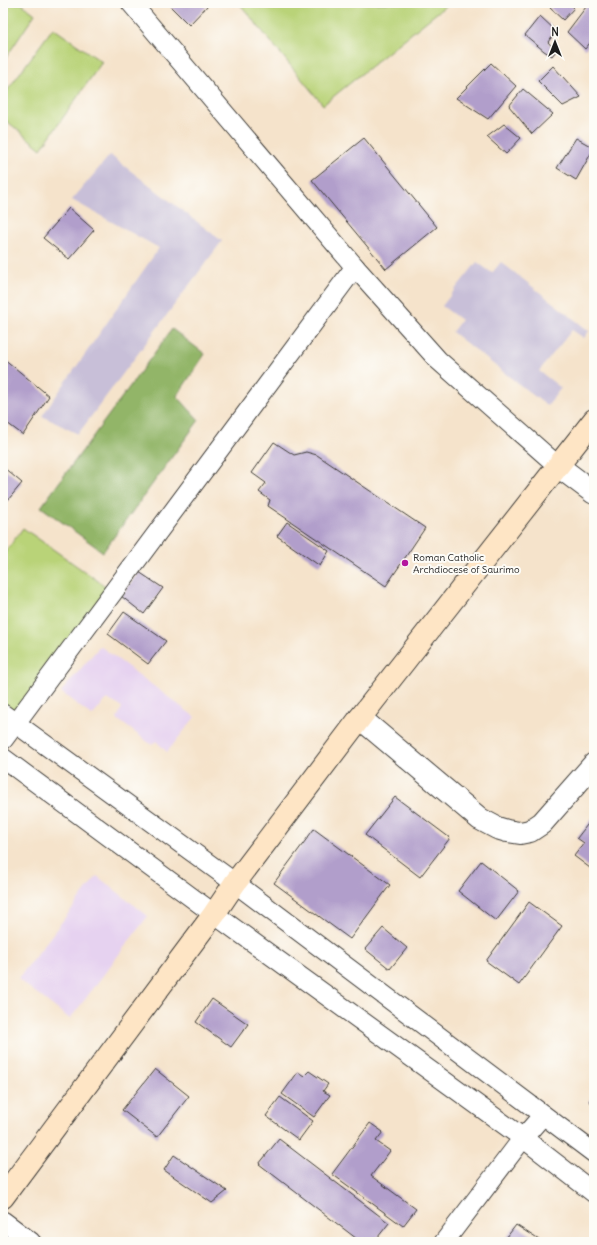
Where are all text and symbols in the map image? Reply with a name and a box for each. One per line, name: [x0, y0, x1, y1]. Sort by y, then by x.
north arrow: [535, 22, 575, 62]
text: N: [551, 25, 559, 39]
place label: Roman Catholic Archdiocese of Saurimo: [413, 551, 520, 576]
marker: Roman Catholic Archdiocese of Saurimo: [400, 558, 410, 568]

